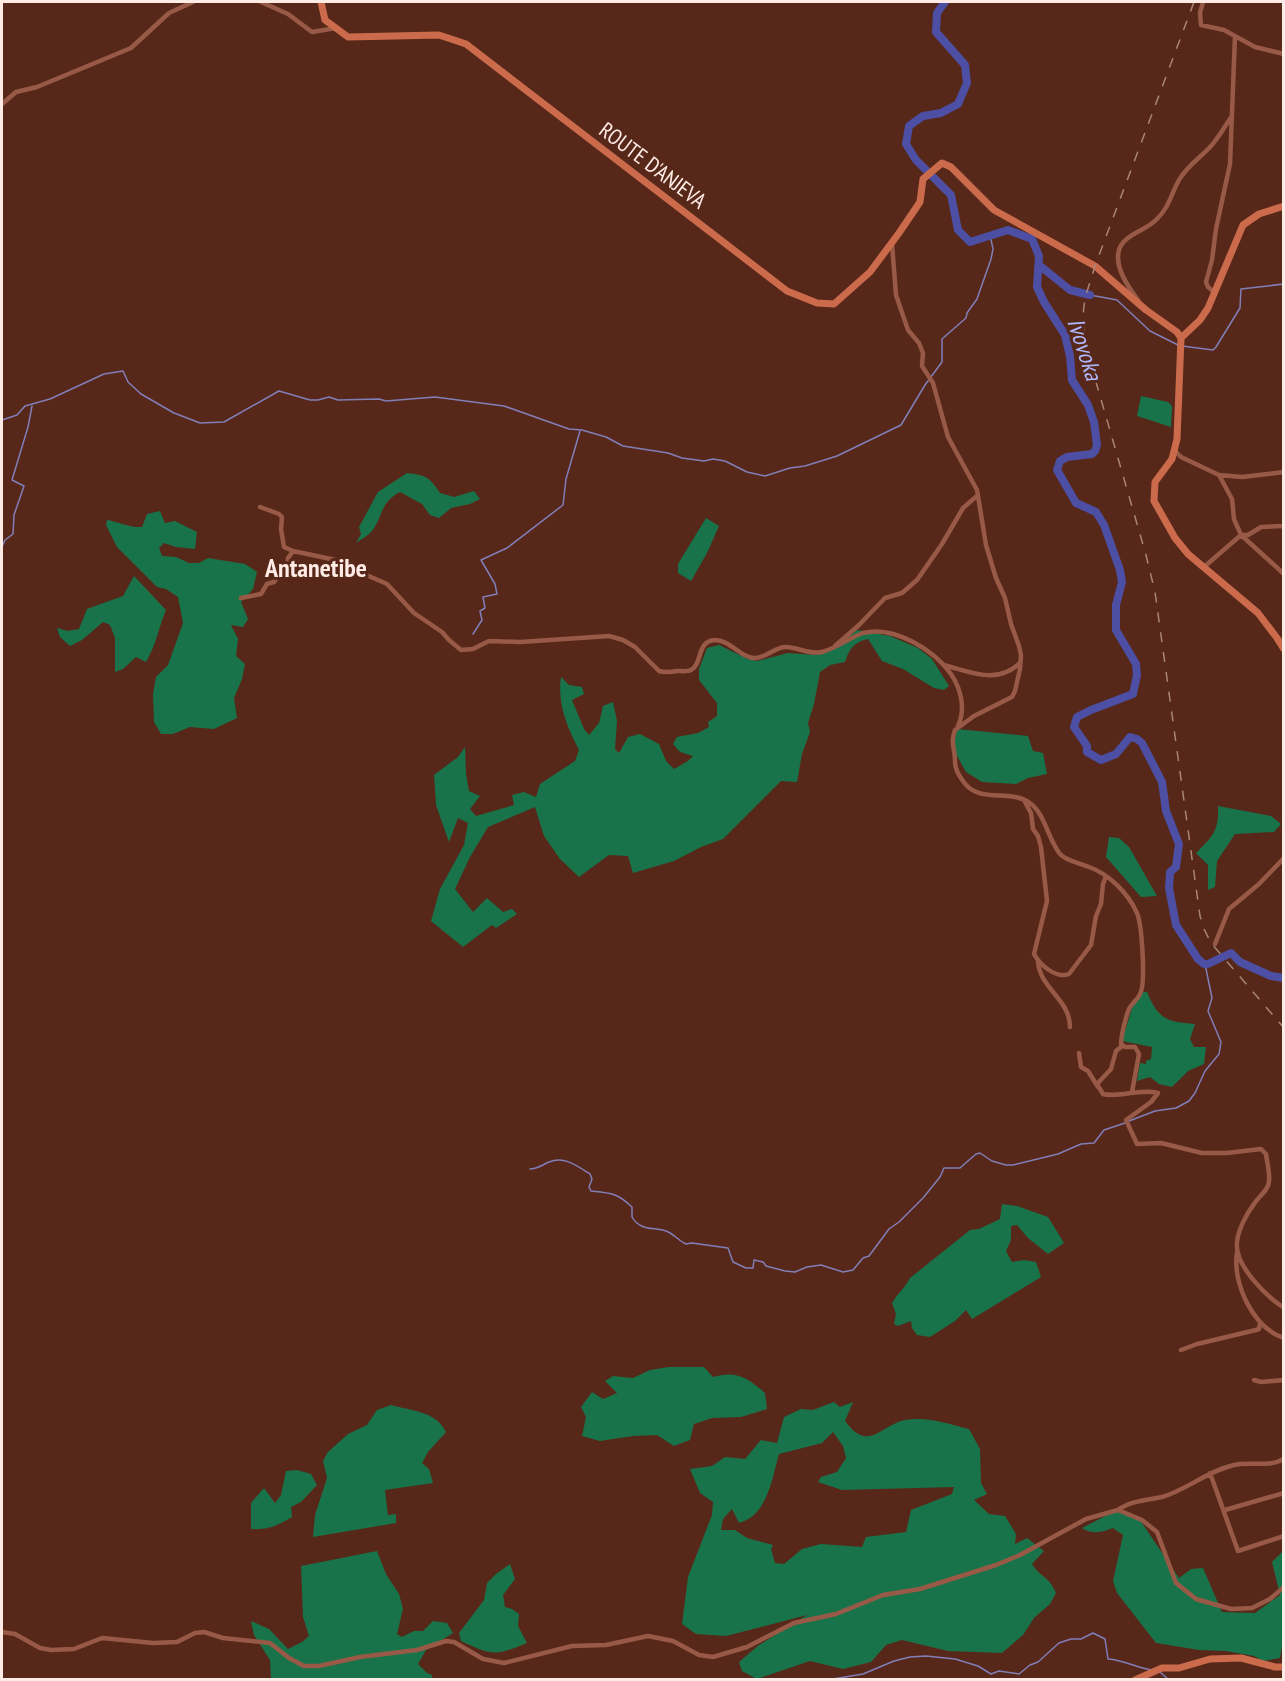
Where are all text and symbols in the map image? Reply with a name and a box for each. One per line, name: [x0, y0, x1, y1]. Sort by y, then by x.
street label: ROUTE D'ANJEVA: [594, 116, 713, 215]
water label: Ivovoka: [1060, 314, 1110, 385]
district label: Antanetibe: [264, 551, 367, 584]

